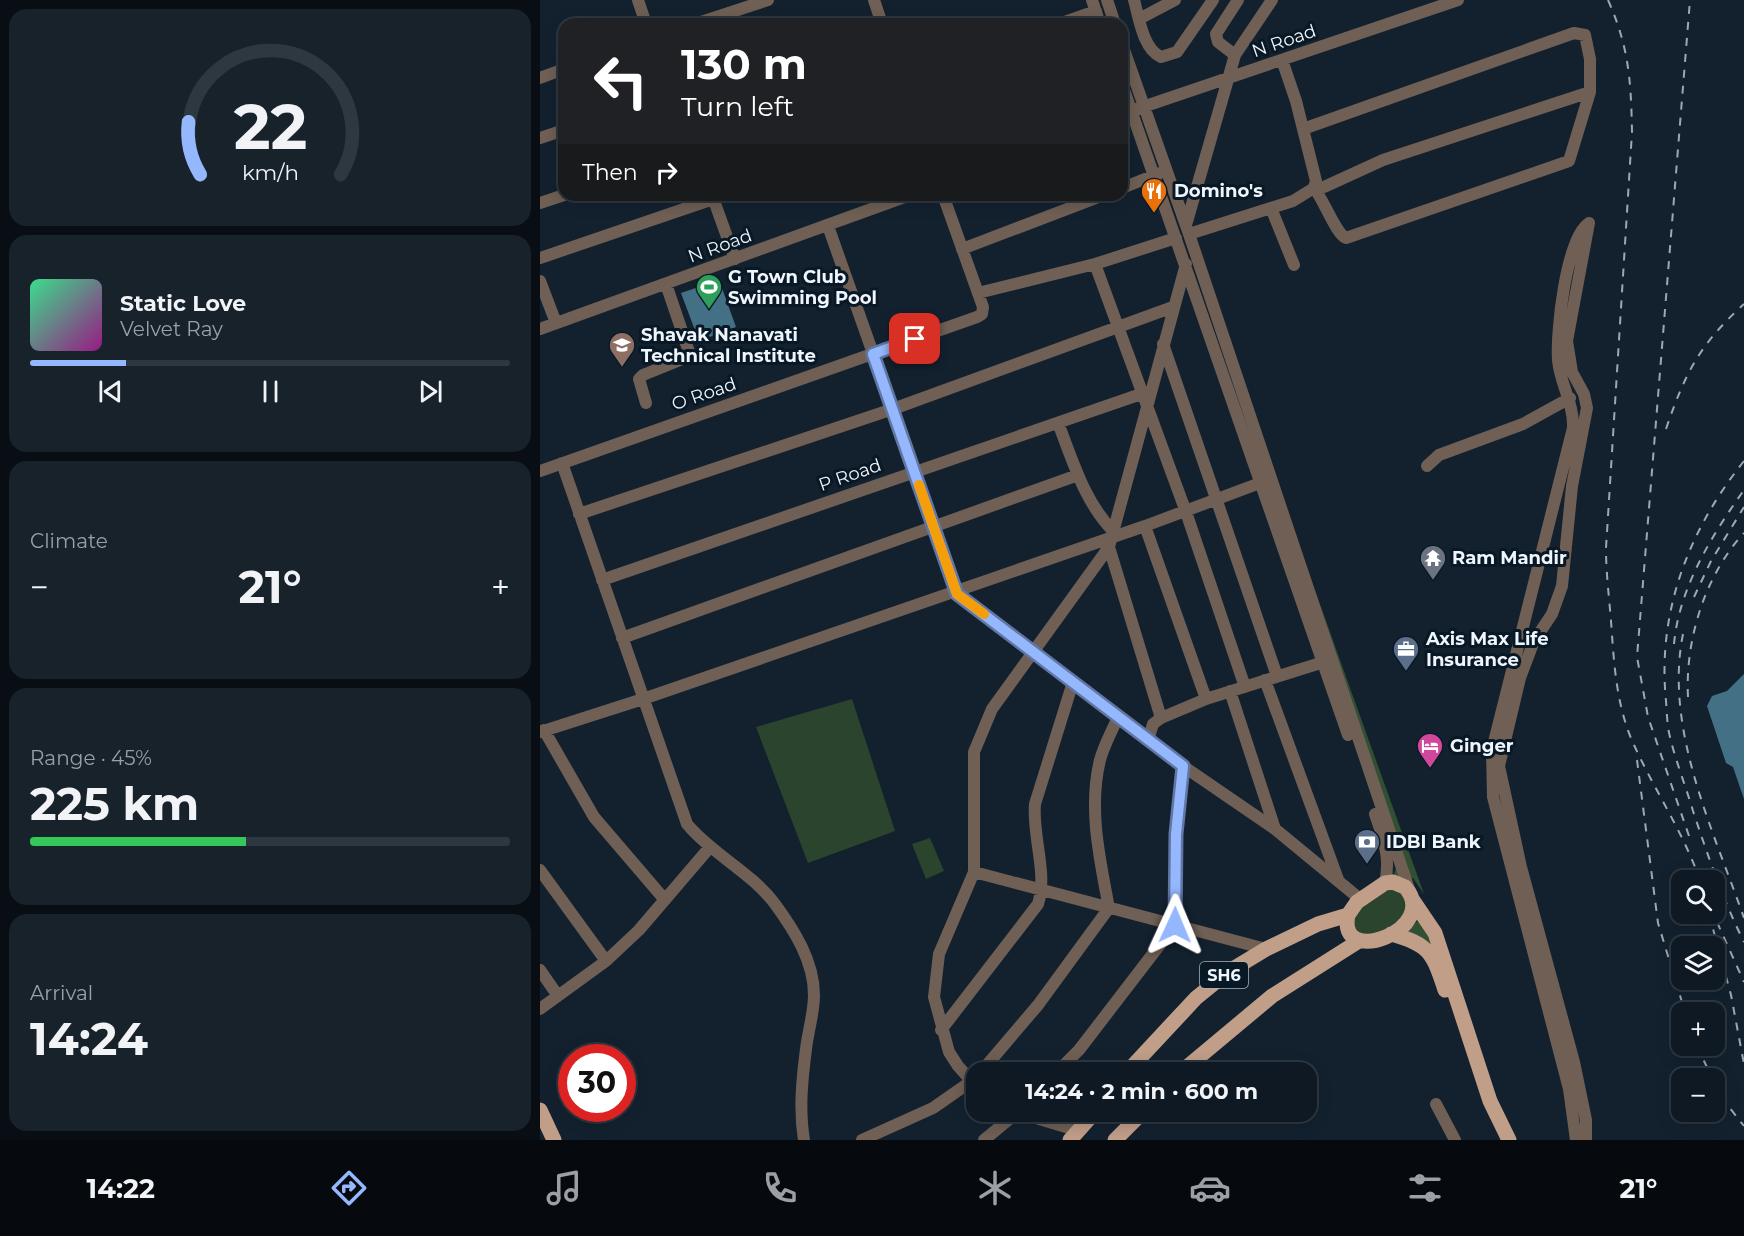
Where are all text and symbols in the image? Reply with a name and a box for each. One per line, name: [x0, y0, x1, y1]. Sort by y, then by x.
street label: N Road: [1249, 20, 1319, 62]
text: 130 m: [681, 38, 807, 90]
icon: left: [582, 42, 660, 120]
text: 22: [233, 89, 307, 165]
text: Turn left: [681, 90, 794, 123]
icon: right: [650, 156, 683, 189]
text: km/h: [241, 159, 299, 185]
text: Then: [582, 159, 638, 186]
restaurant icon: Domino's: [1139, 176, 1169, 214]
place label: Domino's: [1174, 180, 1263, 202]
street label: N Road: [685, 224, 755, 268]
place label: G Town Club Swimming Pool: [728, 266, 877, 309]
sports icon: G Town Club Swimming Pool: [694, 272, 724, 310]
text: Static Love: [120, 290, 246, 317]
pin: [889, 313, 940, 364]
text: Velvet Ray: [120, 317, 223, 341]
icon: arrive: [898, 322, 931, 355]
place label: Shavak Nanavati Technical Institute: [641, 324, 816, 367]
school or university icon: Shavak Nanavati Technical Institute: [607, 330, 637, 368]
street label: O Road: [669, 373, 739, 415]
icon: previous: [94, 375, 127, 408]
icon: pause: [254, 375, 287, 408]
icon: next: [414, 375, 447, 408]
street label: P Road: [816, 454, 884, 496]
text: Climate: [30, 529, 108, 553]
temple icon: Ram Mandir: [1418, 543, 1448, 581]
place label: Ram Mandir: [1452, 547, 1567, 569]
text: 21°: [238, 559, 302, 614]
text: −: [30, 567, 49, 607]
text: +: [491, 567, 510, 607]
place label: Axis Max Life Insurance: [1425, 628, 1549, 671]
office icon: Axis Max Life Insurance: [1391, 634, 1421, 672]
hotel icon: Ginger: [1415, 731, 1445, 769]
place label: Ginger: [1450, 735, 1514, 757]
text: Range · 45%: [30, 746, 152, 770]
text: 225 km: [30, 776, 199, 831]
bank icon: IDBI Bank: [1352, 827, 1382, 865]
place label: IDBI Bank: [1386, 831, 1481, 853]
map controls: [1671, 870, 1725, 1122]
button: search: [1671, 870, 1725, 924]
position arrow: [1143, 893, 1207, 957]
button: layers: [1671, 936, 1725, 990]
road number: SH6: [1200, 962, 1248, 988]
text: Arrival: [30, 981, 93, 1005]
button: +: [1671, 1002, 1725, 1056]
text: 14:24: [30, 1011, 148, 1066]
speed limit sign: 30: [558, 1044, 636, 1122]
button: −: [1671, 1068, 1725, 1122]
text: 14:24 · 2 min · 600 m: [1025, 1078, 1258, 1105]
icon: directions: [328, 1167, 370, 1209]
icon: music: [543, 1167, 585, 1209]
icon: phone: [759, 1167, 801, 1209]
icon: climate: [974, 1167, 1016, 1209]
icon: car: [1189, 1167, 1231, 1209]
icon: filters: [1404, 1167, 1446, 1209]
text: 14:22: [87, 1172, 155, 1205]
text: 21°: [1619, 1172, 1657, 1205]

